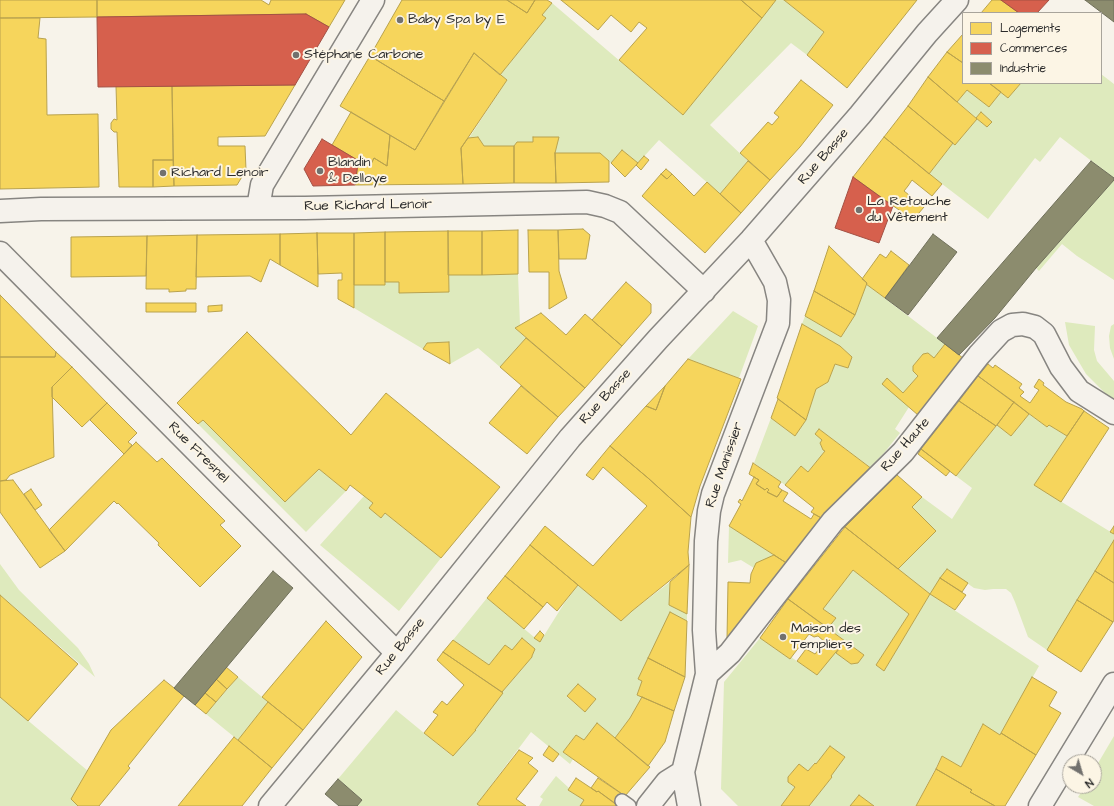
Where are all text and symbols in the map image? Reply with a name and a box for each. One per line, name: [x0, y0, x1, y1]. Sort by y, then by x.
place label: Baby Spa by E: [408, 12, 505, 28]
legend: [962, 12, 1102, 84]
marker: Baby Spa by E: [395, 15, 405, 25]
text: Logements: [1000, 20, 1060, 37]
text: Commerces: [1000, 40, 1067, 57]
place label: Stéphane Carbone: [304, 47, 423, 63]
marker: Stéphane Carbone: [291, 50, 301, 60]
text: Industrie: [1000, 60, 1046, 77]
street label: Rue Basse: [795, 125, 853, 189]
place label: Blandin & Delloye: [328, 155, 387, 188]
place label: Richard Lenoir: [171, 165, 269, 181]
marker: Blandin & Delloye: [315, 166, 325, 176]
marker: Richard Lenoir: [158, 168, 168, 178]
place label: La Retouche du Vêtement: [867, 194, 951, 226]
street label: Rue Richard Lenoir: [304, 196, 432, 216]
marker: La Retouche du Vêtement: [854, 205, 864, 215]
street label: Rue Basse: [577, 366, 635, 428]
street label: Rue Haute: [878, 415, 934, 475]
street label: Rue Fresnel: [164, 419, 232, 487]
street label: Rue Manissier: [702, 420, 748, 510]
street label: Rue Basse: [373, 615, 429, 679]
place label: Maison des Templiers: [791, 621, 861, 654]
marker: Maison des Templiers: [778, 632, 788, 642]
north arrow: [1062, 754, 1102, 794]
text: N: [1082, 775, 1096, 791]

